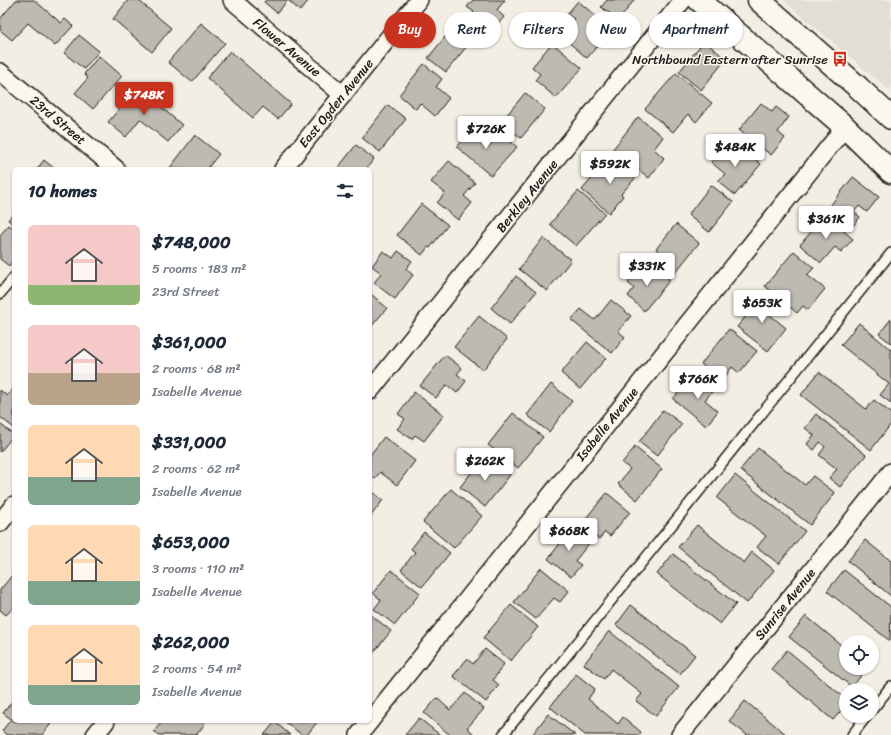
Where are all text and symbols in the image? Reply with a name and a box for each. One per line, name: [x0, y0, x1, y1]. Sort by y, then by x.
street label: Flower Avenue: [248, 11, 327, 83]
chip: Buy: [384, 12, 436, 48]
chip: Rent: [444, 12, 501, 48]
chip: Filters: [509, 12, 578, 48]
chip: New: [586, 12, 641, 48]
chip: Apartment: [649, 12, 743, 48]
place label: Northbound Eastern after Sunrise: [632, 48, 828, 71]
bus stop icon: Northbound Eastern after Sunrise: [831, 50, 849, 68]
street label: East Ogden Avenue: [293, 53, 380, 153]
pin: $748K: [116, 82, 172, 116]
text: $748K: [124, 83, 164, 106]
street label: 23rd Street: [25, 89, 92, 151]
pin: $726K: [458, 116, 514, 150]
text: $726K: [467, 117, 505, 140]
pin: $484K: [707, 134, 763, 168]
text: $484K: [715, 135, 755, 158]
pin: $592K: [582, 151, 638, 185]
text: $592K: [590, 152, 630, 175]
street label: Berkley Avenue: [490, 154, 564, 238]
text: 10 homes: [28, 176, 97, 206]
icon: filters: [334, 180, 356, 202]
pin: $361K: [798, 206, 854, 240]
text: $361K: [808, 207, 844, 230]
text: $748,000: [152, 227, 231, 257]
icon: home: [60, 241, 108, 289]
pin: $331K: [619, 253, 675, 287]
text: $331K: [629, 254, 665, 277]
text: 5 rooms · 183 m²: [152, 257, 246, 280]
text: 23rd Street: [152, 280, 220, 303]
pin: $653K: [734, 290, 790, 324]
text: $653K: [742, 291, 782, 314]
text: $361,000: [152, 327, 227, 357]
icon: home: [60, 341, 108, 389]
text: 2 rooms · 68 m²: [152, 357, 241, 380]
pin: $766K: [670, 366, 726, 400]
text: $766K: [679, 367, 717, 390]
text: Isabelle Avenue: [152, 380, 242, 403]
street label: Isabelle Avenue: [569, 382, 644, 467]
text: $331,000: [152, 427, 226, 457]
icon: home: [60, 441, 108, 489]
pin: $262K: [457, 448, 513, 482]
text: $262K: [465, 449, 505, 472]
text: 2 rooms · 62 m²: [152, 457, 240, 480]
text: Isabelle Avenue: [152, 480, 242, 503]
pin: $668K: [541, 518, 597, 552]
text: $668K: [549, 519, 589, 542]
text: $653,000: [152, 527, 230, 557]
icon: home: [60, 541, 108, 589]
text: 3 rooms · 110 m²: [152, 557, 244, 580]
street label: Sunrise Avenue: [749, 563, 821, 645]
text: Isabelle Avenue: [152, 580, 242, 603]
text: $262,000: [152, 627, 230, 657]
map controls: [839, 635, 879, 723]
button: locate: [839, 635, 879, 675]
icon: home: [60, 641, 108, 689]
text: 2 rooms · 54 m²: [152, 657, 242, 680]
text: Isabelle Avenue: [152, 680, 242, 703]
button: layers: [839, 683, 879, 723]

